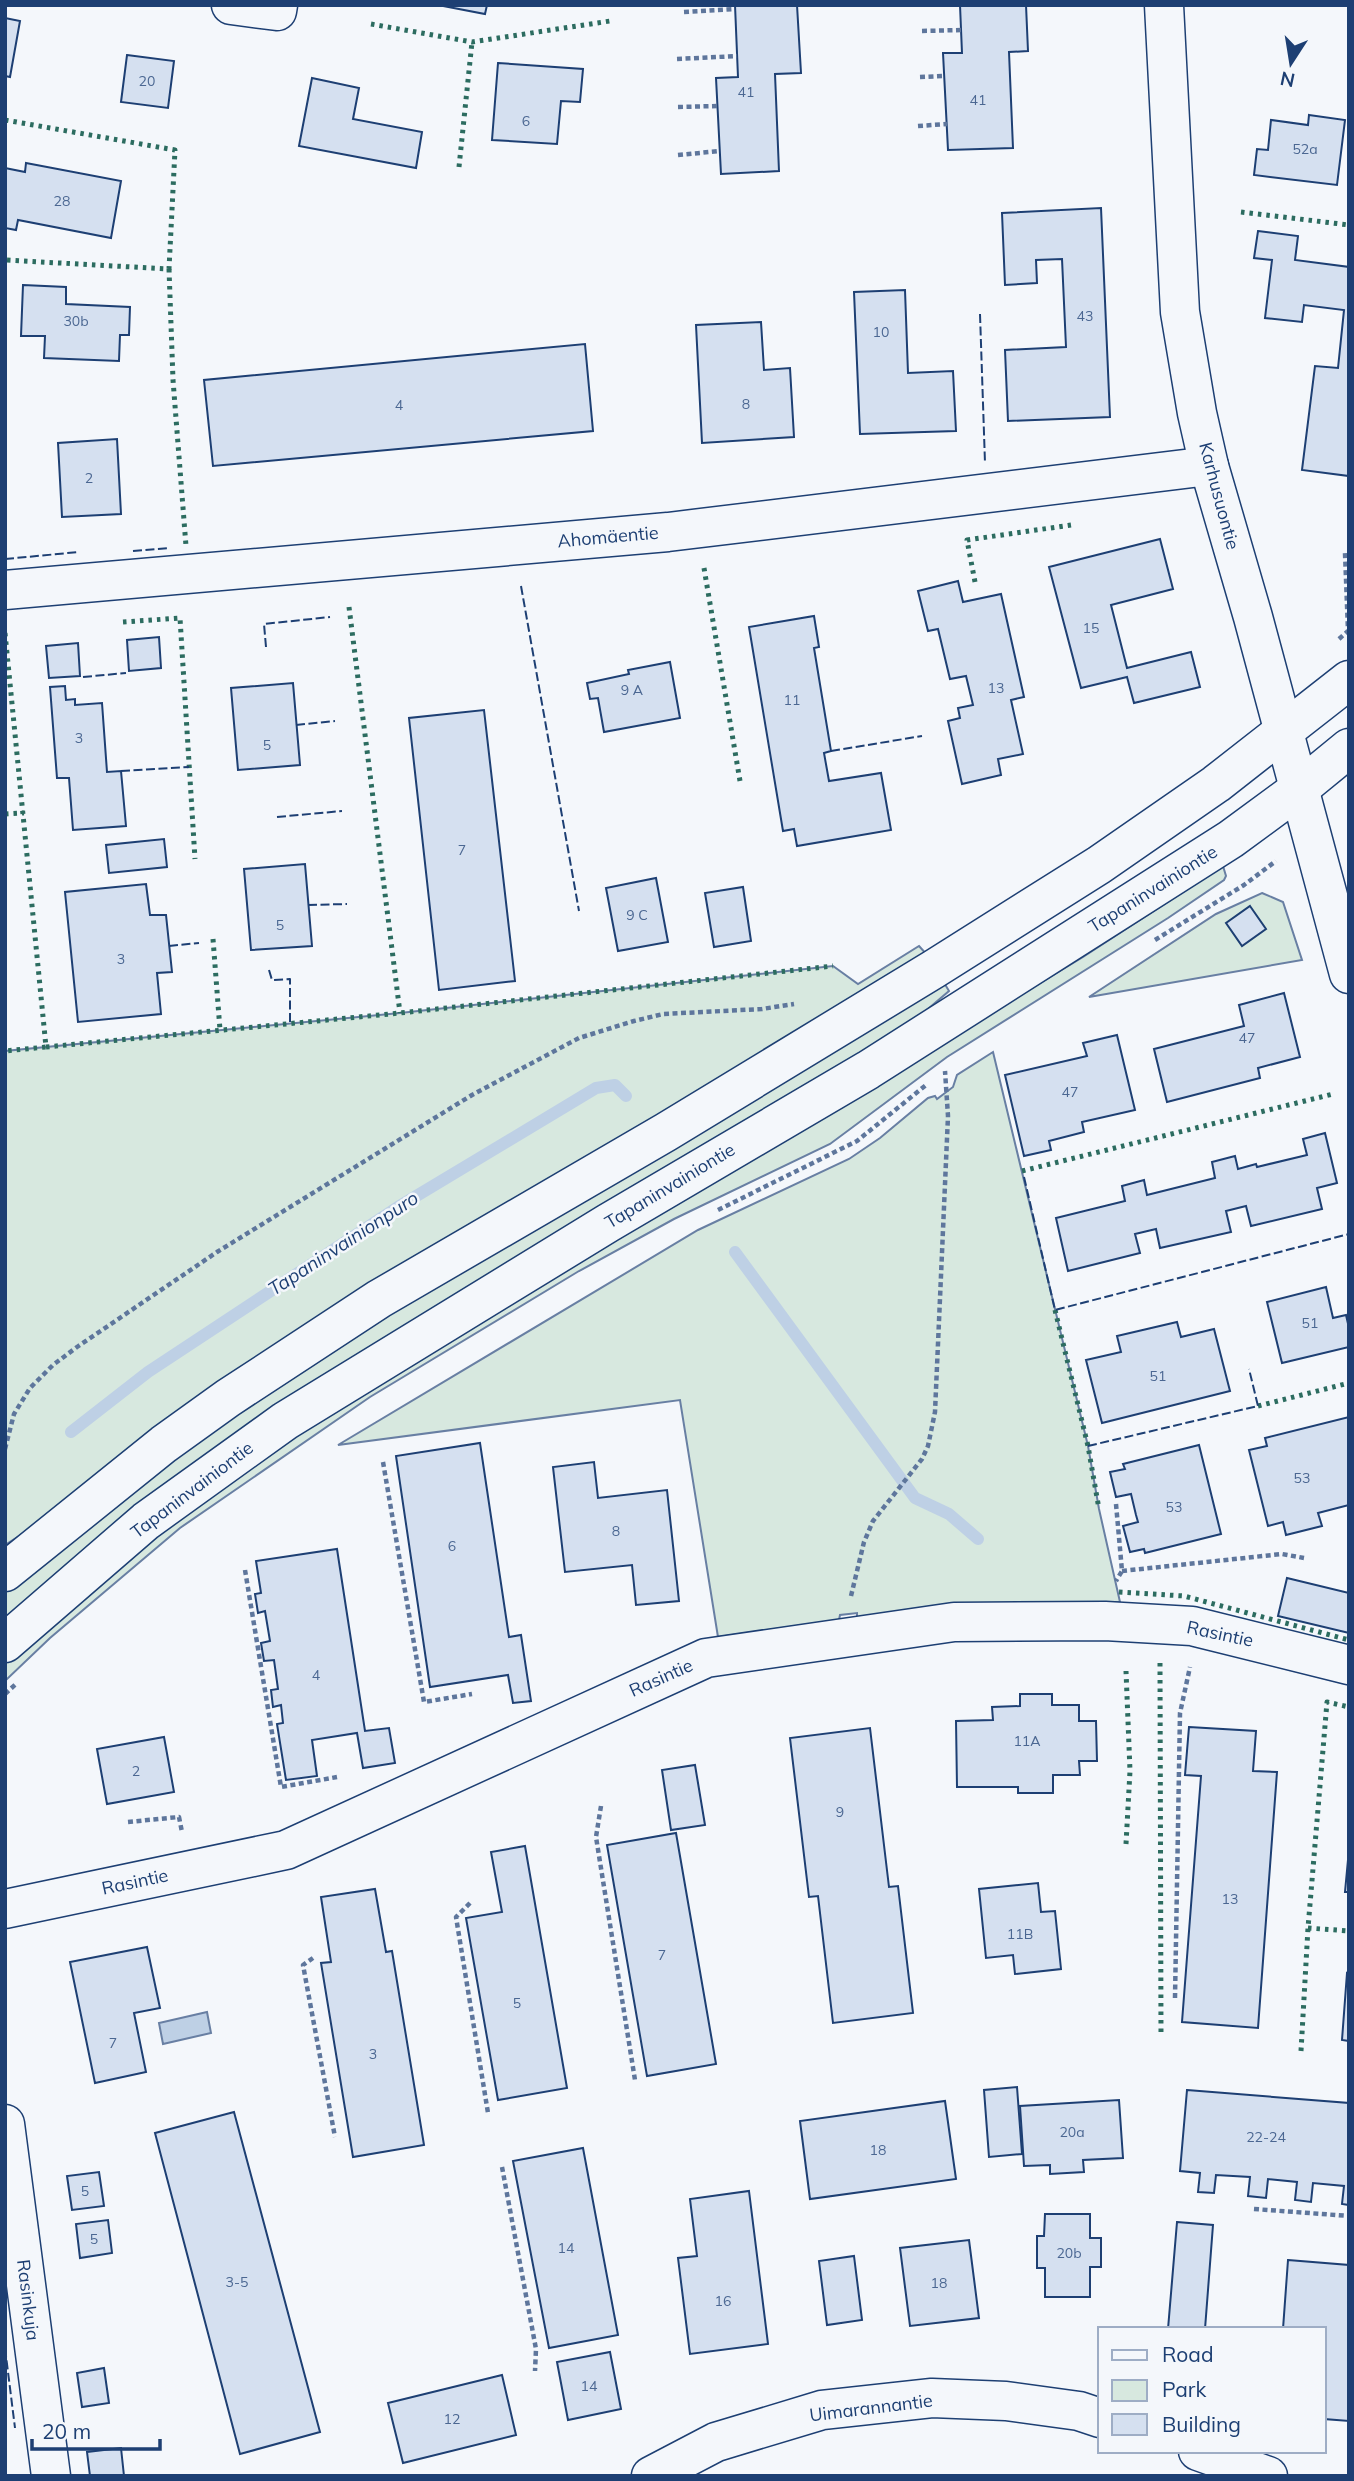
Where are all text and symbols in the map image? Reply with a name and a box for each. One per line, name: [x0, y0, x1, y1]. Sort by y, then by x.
north arrow: [1256, 28, 1326, 98]
text: N: [1278, 66, 1297, 93]
house number: 20: [139, 72, 155, 90]
house number: 41: [738, 83, 754, 101]
house number: 41: [970, 91, 986, 109]
house number: 6: [522, 112, 530, 130]
house number: 52a: [1292, 140, 1318, 158]
house number: 28: [54, 192, 70, 210]
house number: 43: [1077, 307, 1093, 325]
house number: 30b: [63, 312, 89, 330]
house number: 10: [873, 323, 889, 341]
house number: 8: [742, 395, 750, 413]
house number: 4: [395, 396, 404, 414]
street label: Karhusuontie: [1194, 440, 1245, 552]
house number: 2: [85, 469, 93, 487]
street label: Ahomäentie: [556, 521, 659, 552]
house number: 15: [1083, 619, 1099, 637]
house number: 13: [988, 679, 1004, 697]
house number: 9 A: [621, 681, 644, 699]
house number: 11: [784, 691, 800, 709]
house number: 3: [75, 729, 83, 747]
house number: 5: [263, 736, 271, 754]
street label: Tapaninvainiontie: [1084, 840, 1221, 937]
house number: 7: [458, 841, 466, 859]
house number: 9 C: [626, 906, 648, 924]
house number: 5: [276, 916, 284, 934]
house number: 3: [117, 950, 125, 968]
house number: 47: [1239, 1029, 1255, 1047]
house number: 47: [1062, 1083, 1078, 1101]
street label: Tapaninvainiontie: [601, 1138, 739, 1233]
water label: Tapaninvainionpuro: [263, 1185, 423, 1301]
house number: 51: [1302, 1314, 1318, 1332]
house number: 51: [1150, 1367, 1166, 1385]
street label: Tapaninvainiontie: [126, 1436, 258, 1543]
house number: 53: [1294, 1469, 1310, 1487]
house number: 53: [1166, 1498, 1182, 1516]
house number: 8: [612, 1522, 620, 1540]
house number: 6: [448, 1537, 456, 1555]
street label: Rasintie: [1185, 1615, 1255, 1652]
street label: Rasintie: [625, 1653, 696, 1702]
house number: 4: [312, 1666, 321, 1684]
house number: 11A: [1013, 1732, 1041, 1750]
house number: 2: [132, 1762, 140, 1780]
house number: 9: [836, 1803, 844, 1821]
street label: Rasintie: [100, 1863, 170, 1900]
house number: 13: [1222, 1890, 1238, 1908]
house number: 11B: [1007, 1925, 1033, 1943]
house number: 7: [658, 1946, 666, 1964]
house number: 5: [513, 1994, 521, 2012]
house number: 7: [109, 2034, 117, 2052]
house number: 3: [369, 2045, 377, 2063]
house number: 20a: [1059, 2123, 1085, 2141]
house number: 22-24: [1246, 2128, 1286, 2146]
house number: 18: [870, 2141, 886, 2159]
house number: 5: [81, 2182, 89, 2200]
house number: 5: [90, 2230, 98, 2248]
house number: 14: [558, 2239, 575, 2257]
house number: 20b: [1056, 2244, 1082, 2262]
street label: Rasinkuja: [12, 2258, 45, 2342]
house number: 3-5: [226, 2273, 248, 2291]
house number: 18: [931, 2274, 947, 2292]
house number: 16: [715, 2292, 731, 2310]
legend: [1098, 2327, 1326, 2453]
text: Road: [1162, 2341, 1213, 2367]
text: Park: [1162, 2376, 1206, 2402]
house number: 14: [581, 2377, 598, 2395]
street label: Uimarannantie: [808, 2389, 934, 2426]
scale bar: [32, 2408, 159, 2452]
house number: 12: [444, 2410, 460, 2428]
text: Building: [1162, 2411, 1241, 2437]
text: 20 m: [42, 2418, 91, 2444]

